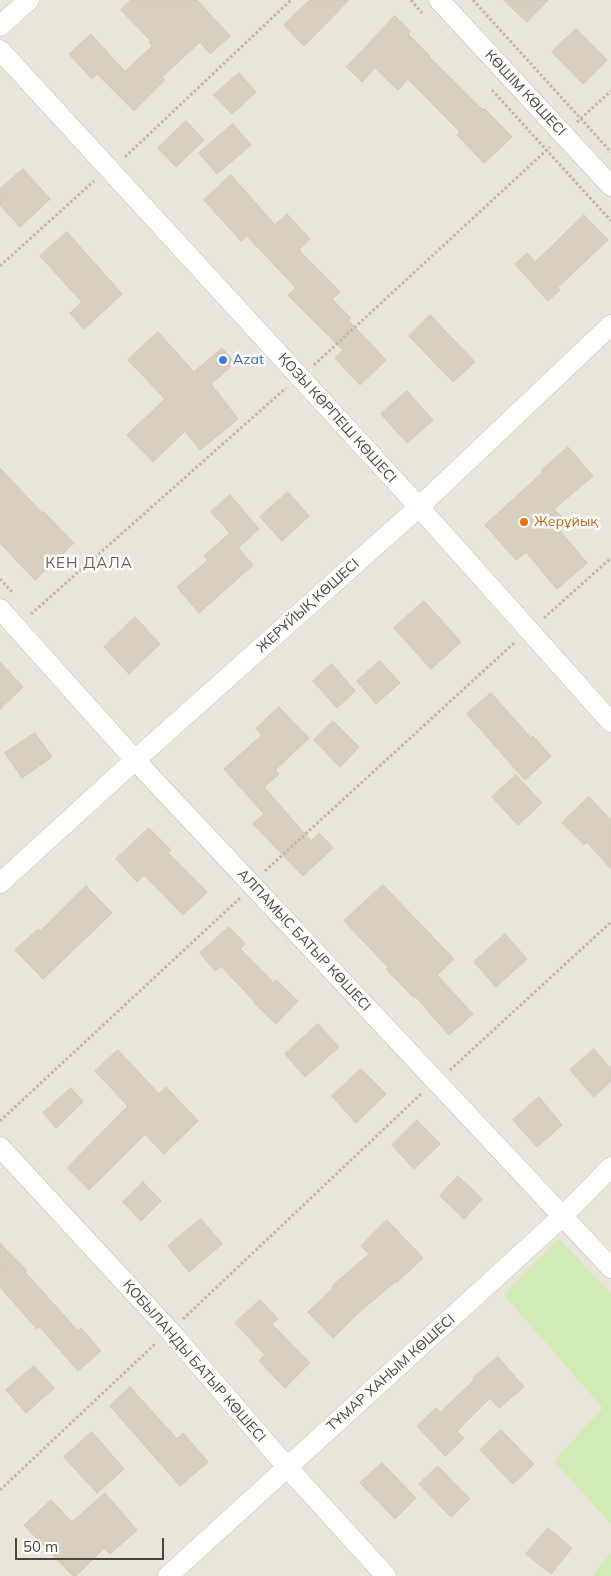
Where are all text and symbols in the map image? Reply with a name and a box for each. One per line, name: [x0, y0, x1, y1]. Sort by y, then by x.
street label: КӨШІМ КӨШЕСІ: [481, 47, 569, 139]
street label: ҚОЗЫ КӨРПЕШ КӨШЕСІ: [274, 350, 400, 486]
place label: Azat: [233, 352, 264, 368]
marker: Azat: [217, 354, 229, 366]
place label: Жерұйық: [534, 514, 598, 530]
marker: Жерұйық: [518, 516, 530, 528]
district label: КЕН ДАЛА: [44, 554, 134, 572]
street label: ЖЕРҰЙЫҚ КӨШЕСІ: [253, 556, 363, 656]
street label: АЛПАМЫС БАТЫР КӨШЕСІ: [234, 866, 374, 1014]
street label: ҚОБЫЛАНДЫ БАТЫР КӨШЕСІ: [119, 1276, 269, 1446]
street label: ТҰМАР ХАНЫМ КӨШЕСІ: [324, 1311, 458, 1435]
scale bar: [18, 1528, 166, 1560]
text: 50 m: [23, 1537, 58, 1556]

